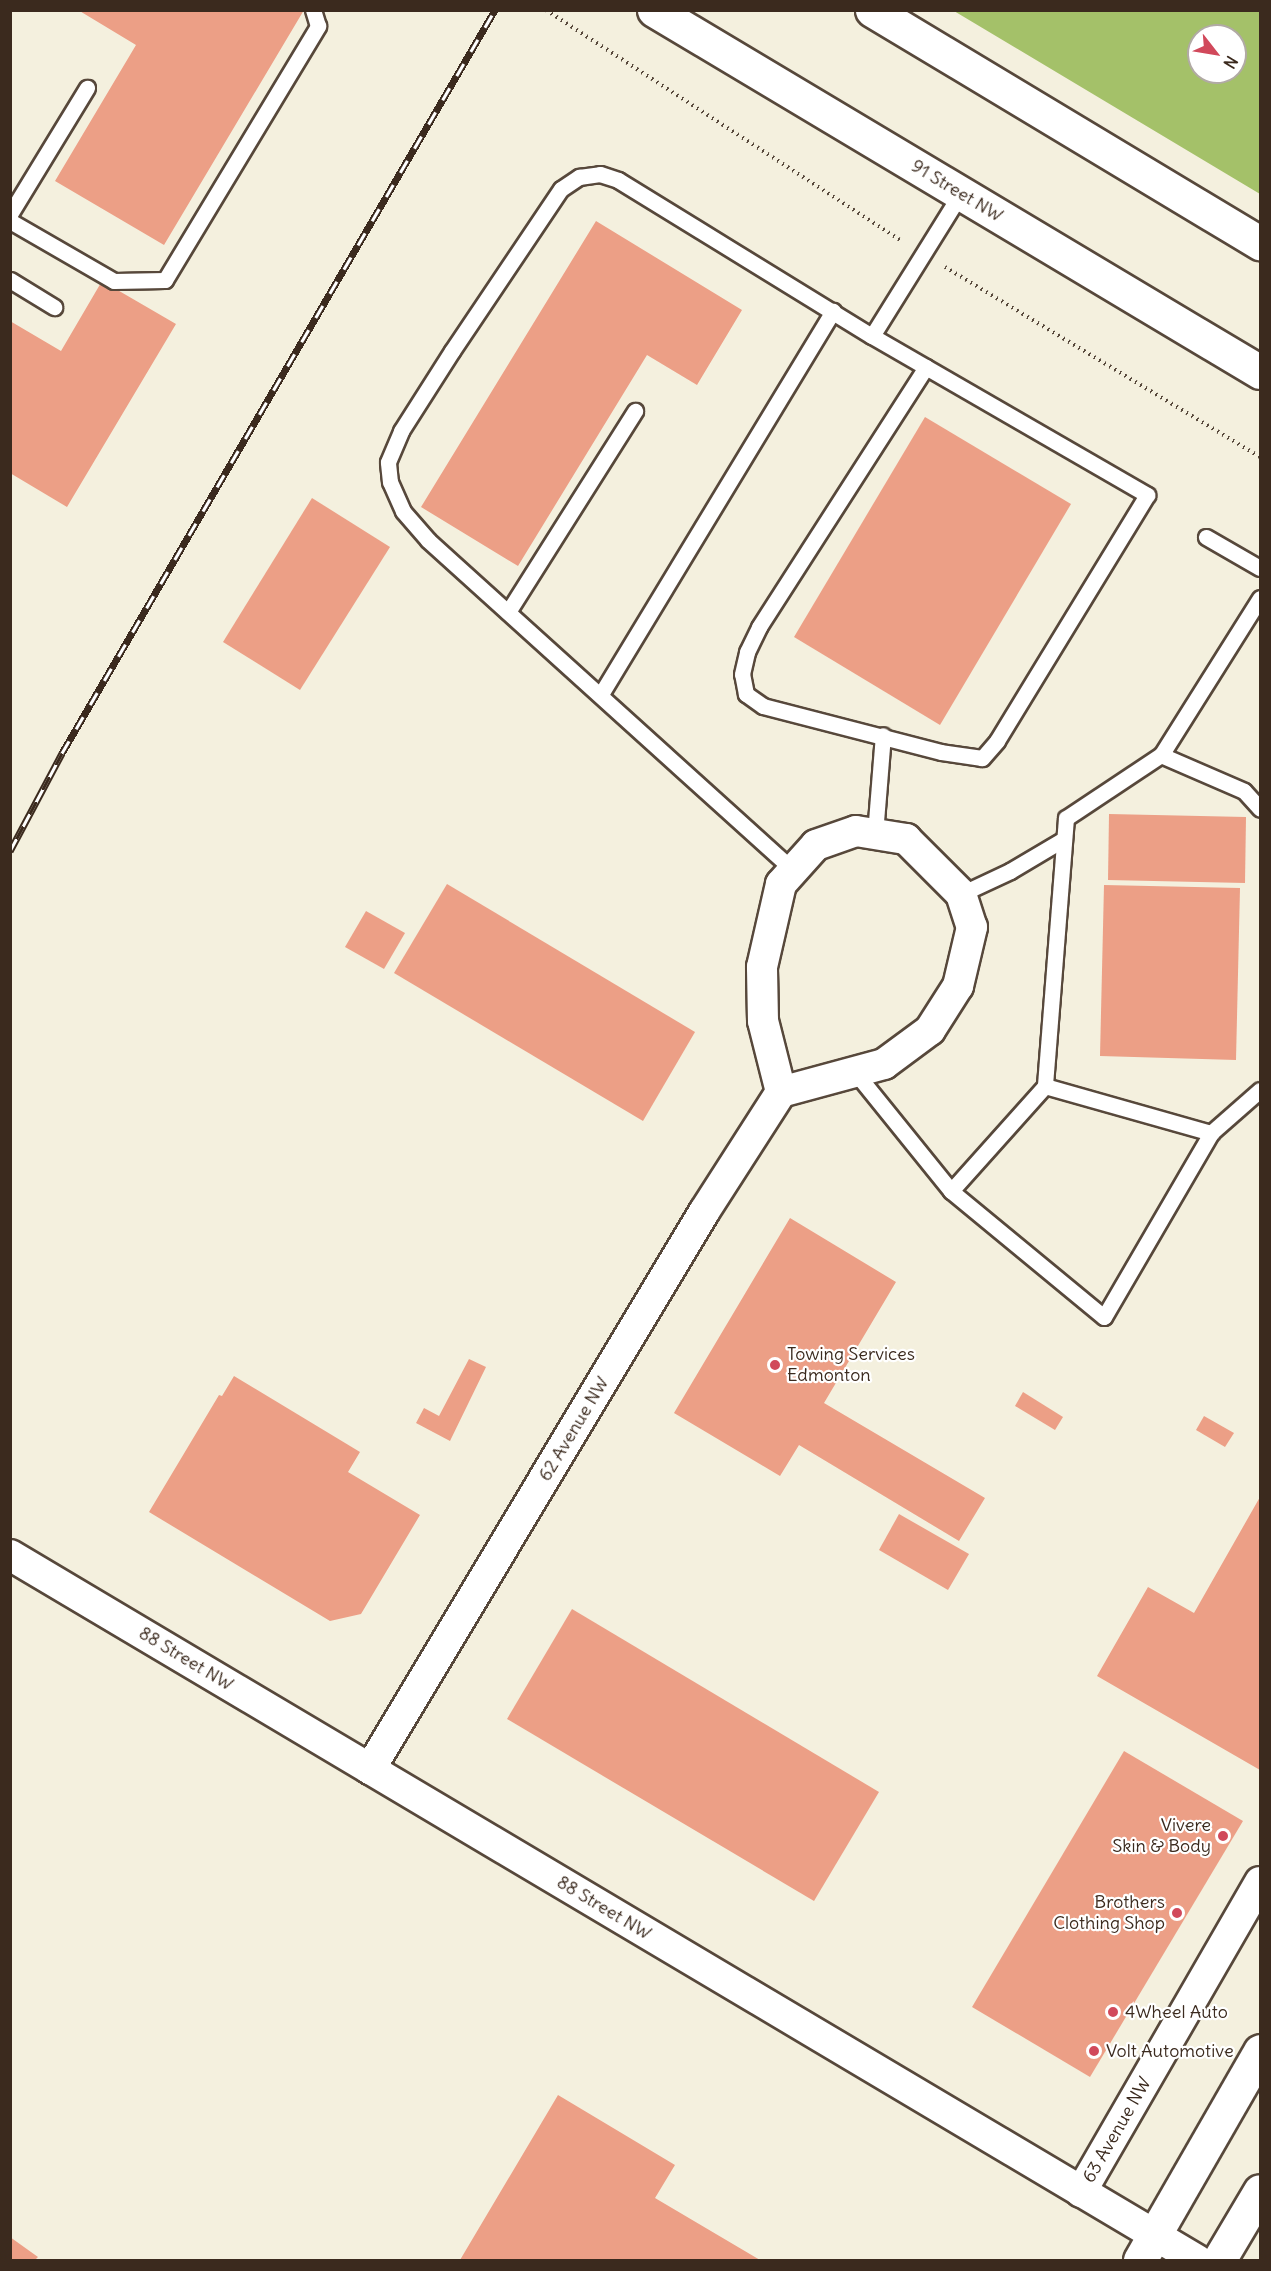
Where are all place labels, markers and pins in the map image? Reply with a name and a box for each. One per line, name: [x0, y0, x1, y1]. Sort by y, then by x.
place label: Towing Services Edmonton: [787, 1344, 915, 1386]
marker: Towing Services Edmonton: [768, 1358, 782, 1372]
place label: Vivere Skin & Body: [1112, 1815, 1211, 1858]
marker: Vivere Skin & Body: [1216, 1829, 1230, 1843]
place label: Brothers Clothing Shop: [1053, 1892, 1165, 1934]
marker: Brothers Clothing Shop: [1170, 1906, 1184, 1920]
place label: 4Wheel Auto: [1125, 2001, 1228, 2023]
marker: 4Wheel Auto: [1106, 2005, 1120, 2019]
place label: Volt Automotive: [1106, 2040, 1234, 2062]
marker: Volt Automotive: [1087, 2044, 1101, 2058]

